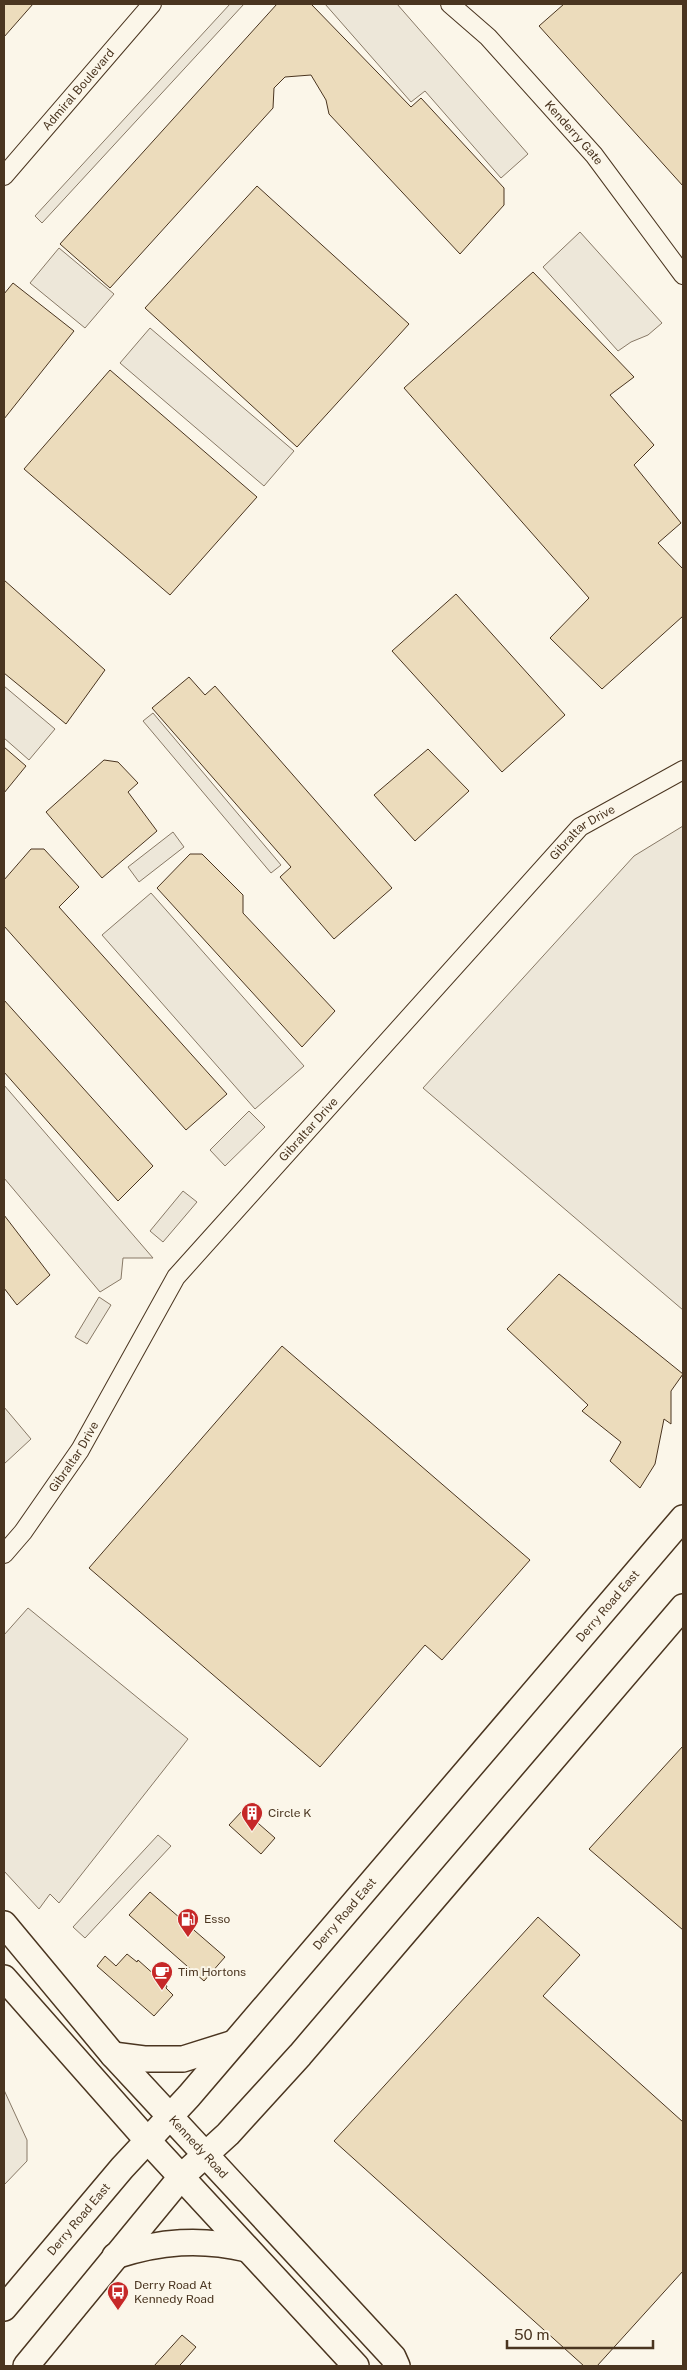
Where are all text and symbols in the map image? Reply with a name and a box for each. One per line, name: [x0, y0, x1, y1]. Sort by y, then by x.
street label: Admiral Boulevard: [39, 46, 117, 133]
street label: Kenderry Gate: [542, 98, 606, 168]
street label: Gibraltar Drive: [547, 802, 618, 863]
street label: Gibraltar Drive: [276, 1095, 341, 1164]
street label: Gibraltar Drive: [46, 1419, 102, 1495]
street label: Derry Road East: [573, 1567, 643, 1645]
building icon: Circle K: [240, 1801, 264, 1832]
place label: Circle K: [268, 1806, 312, 1820]
street label: Derry Road East: [310, 1875, 379, 1953]
fuel station icon: Esso: [176, 1907, 200, 1938]
place label: Esso: [204, 1912, 230, 1926]
cafe icon: Tim Hortons: [150, 1960, 174, 1991]
place label: Tim Hortons: [178, 1965, 246, 1979]
street label: Kennedy Road: [166, 2113, 231, 2181]
street label: Derry Road East: [44, 2180, 113, 2258]
place label: Derry Road At Kennedy Road: [134, 2278, 214, 2306]
bus stop icon: Derry Road At Kennedy Road: [106, 2280, 130, 2311]
scale bar: [507, 2318, 653, 2350]
text: 50 m: [514, 2326, 549, 2343]

